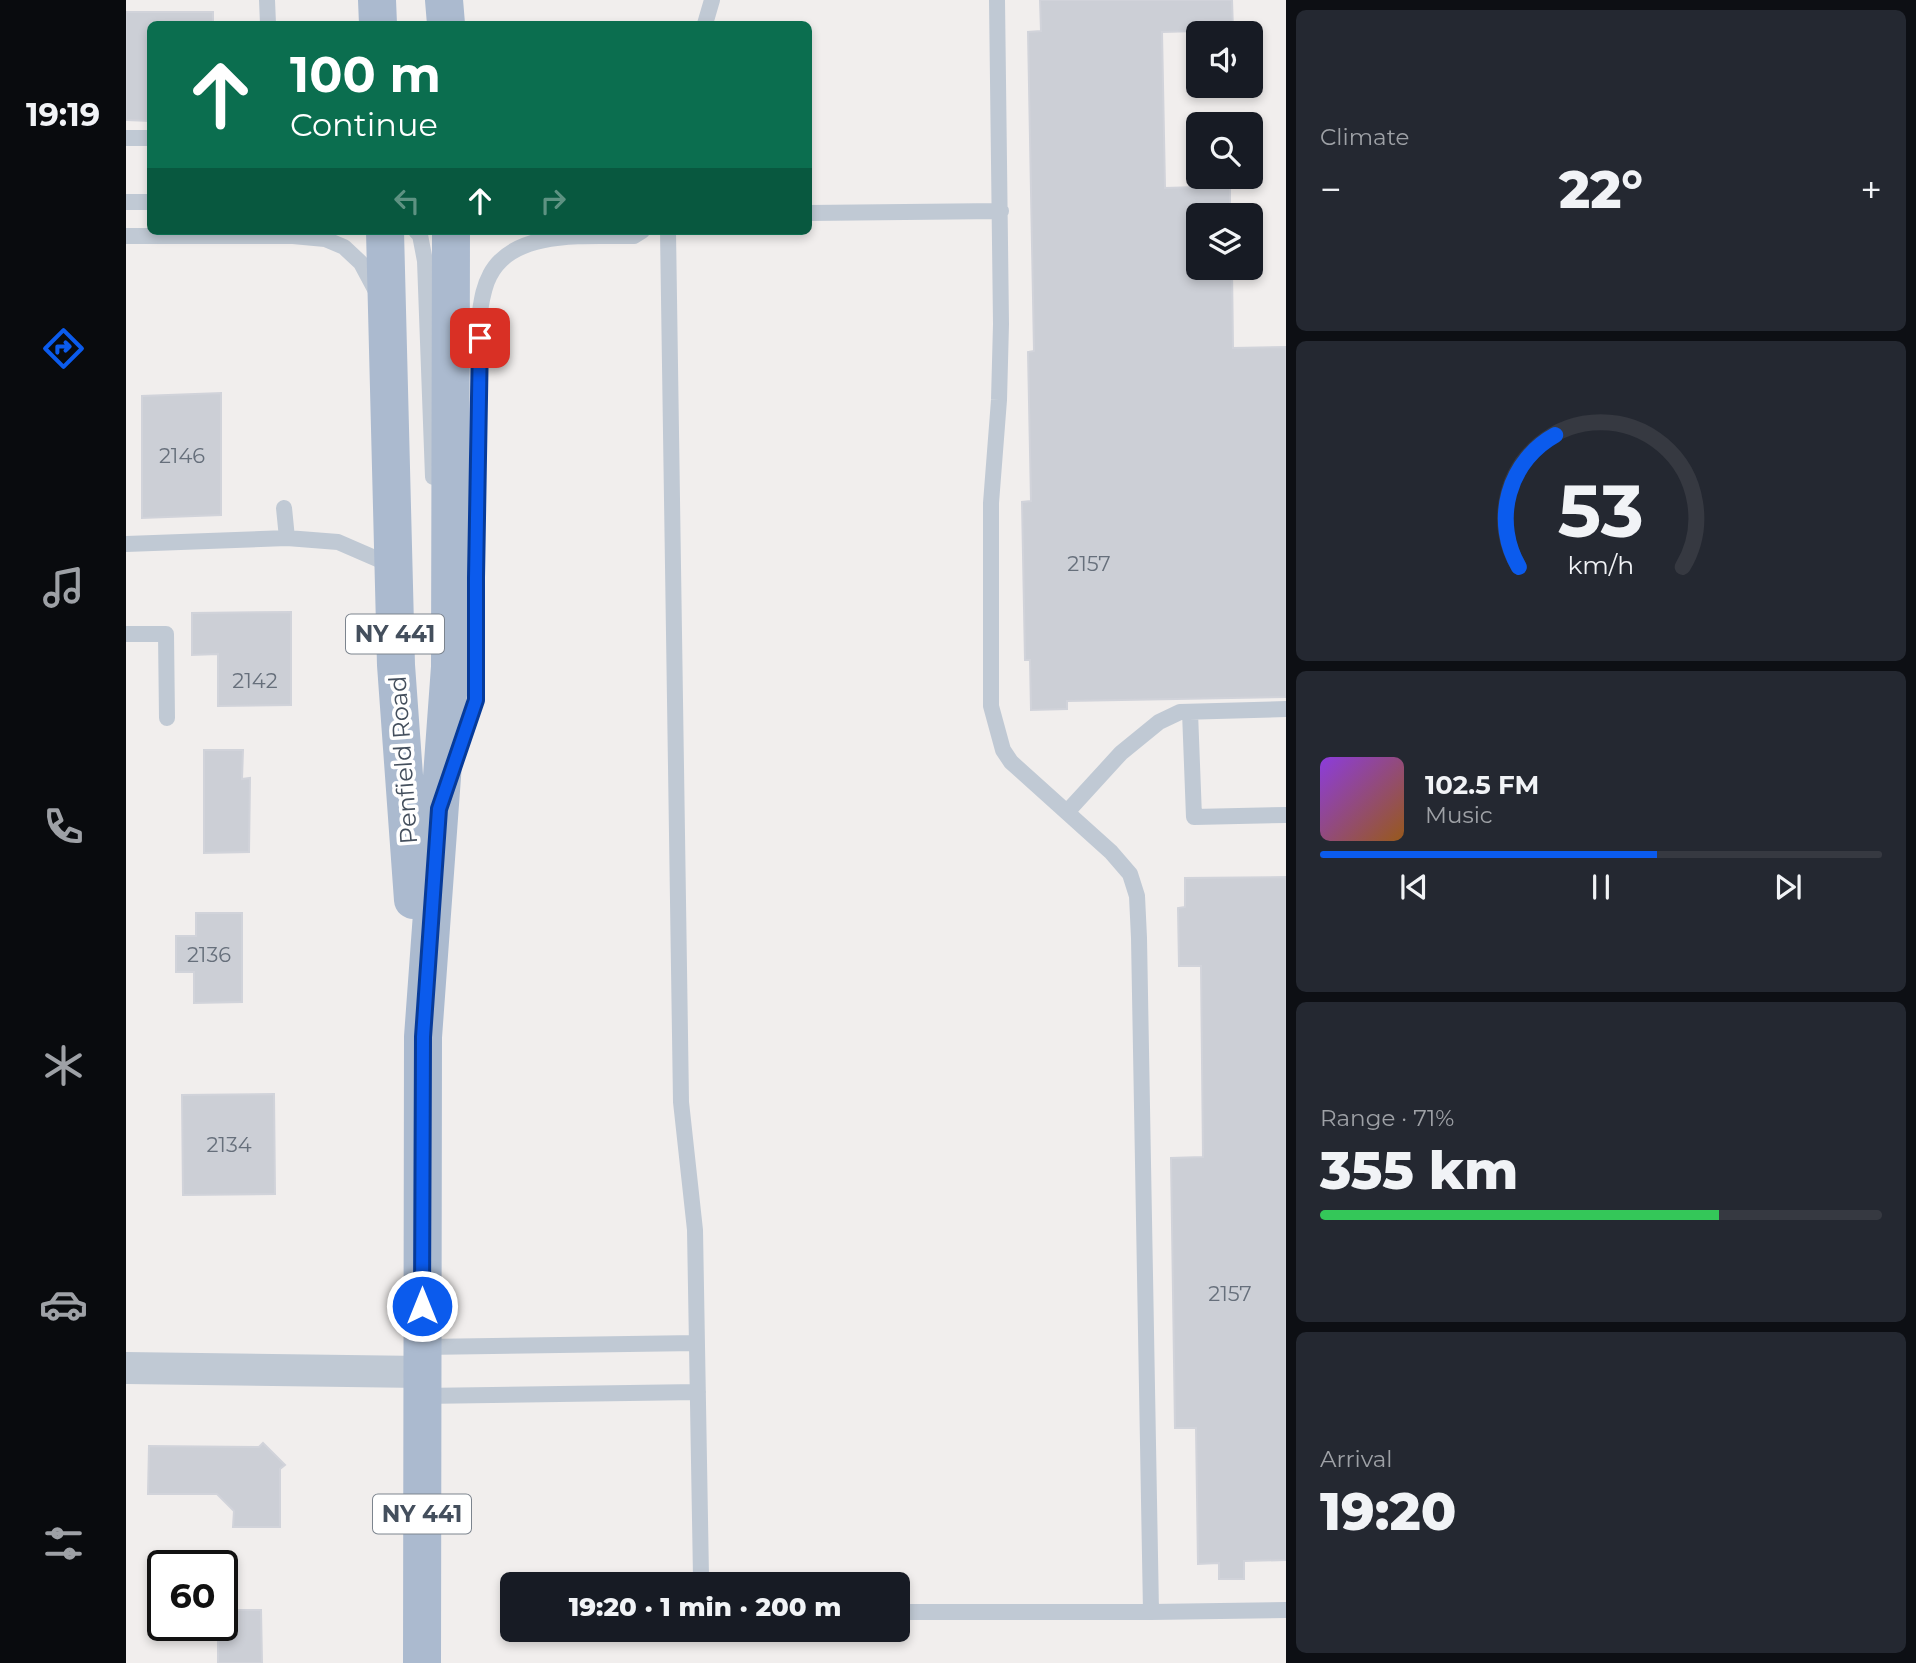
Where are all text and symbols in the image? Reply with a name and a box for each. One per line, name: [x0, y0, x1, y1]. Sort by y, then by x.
map controls: [1186, 21, 1263, 280]
button: sound: [1186, 21, 1263, 98]
text: 100 m: [290, 45, 441, 104]
icon: ahead: [175, 49, 266, 140]
text: 19:19: [26, 95, 100, 134]
text: Continue: [290, 105, 438, 144]
button: search: [1186, 112, 1263, 189]
text: Climate: [1320, 123, 1409, 151]
text: 22°: [1559, 158, 1643, 221]
text: −: [1320, 166, 1342, 213]
text: +: [1860, 166, 1882, 213]
icon: left: [388, 182, 426, 220]
icon: ahead: [461, 182, 499, 220]
icon: right: [534, 182, 572, 220]
button: layers: [1186, 203, 1263, 280]
pin: [450, 308, 510, 368]
icon: arrive: [461, 319, 499, 357]
icon: directions: [39, 324, 88, 373]
house number: 2146: [159, 443, 205, 468]
text: 53: [1558, 467, 1644, 555]
text: km/h: [1568, 550, 1634, 580]
house number: 2157: [1067, 551, 1111, 576]
icon: music: [39, 563, 88, 612]
road number: NY 441: [346, 614, 444, 654]
house number: 2142: [232, 668, 278, 693]
street label: Penfield Road: [383, 675, 423, 845]
text: 102.5 FM: [1425, 769, 1539, 801]
text: Music: [1425, 801, 1493, 829]
icon: phone: [39, 802, 88, 851]
icon: previous: [1395, 868, 1433, 906]
icon: pause: [1582, 868, 1620, 906]
icon: next: [1769, 868, 1807, 906]
house number: 2136: [187, 942, 231, 967]
icon: climate: [39, 1041, 88, 1090]
text: Range · 71%: [1320, 1104, 1454, 1132]
house number: 2134: [206, 1132, 252, 1157]
text: 355 km: [1320, 1139, 1518, 1202]
position arrow: [385, 1269, 459, 1343]
icon: car: [39, 1280, 88, 1329]
house number: 2157: [1208, 1281, 1252, 1306]
text: Arrival: [1320, 1445, 1393, 1473]
text: 19:20: [1320, 1480, 1456, 1543]
road number: NY 441: [373, 1494, 471, 1534]
icon: filters: [39, 1519, 88, 1568]
speed limit sign: 60: [147, 1550, 238, 1641]
text: 19:20 · 1 min · 200 m: [569, 1591, 841, 1623]

